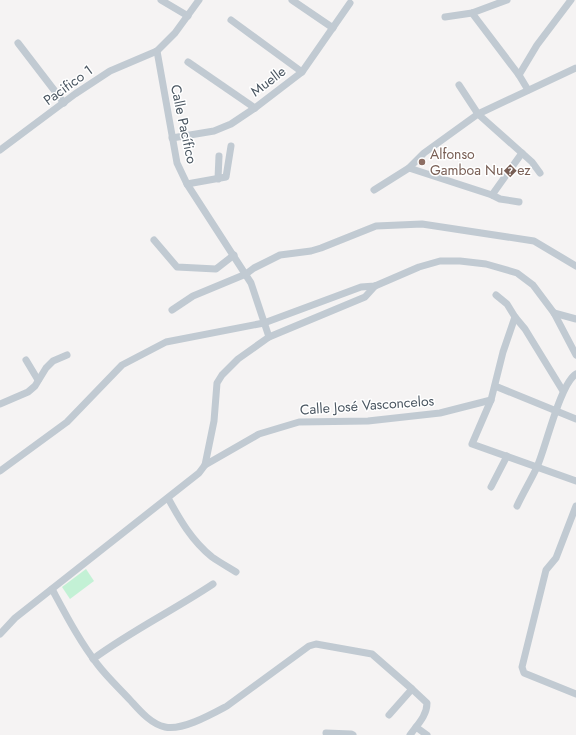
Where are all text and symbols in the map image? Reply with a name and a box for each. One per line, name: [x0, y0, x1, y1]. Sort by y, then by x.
street label: Pacifico 1: [39, 60, 97, 110]
street label: Muelle: [246, 61, 290, 101]
street label: Calle Pacífico: [166, 83, 202, 166]
place label: Alfonso Gamboa Nu�ez: [430, 144, 531, 180]
marker: Alfonso Gamboa Nu�ez: [417, 157, 427, 167]
street label: Calle José Vasconcelos: [299, 390, 435, 420]

